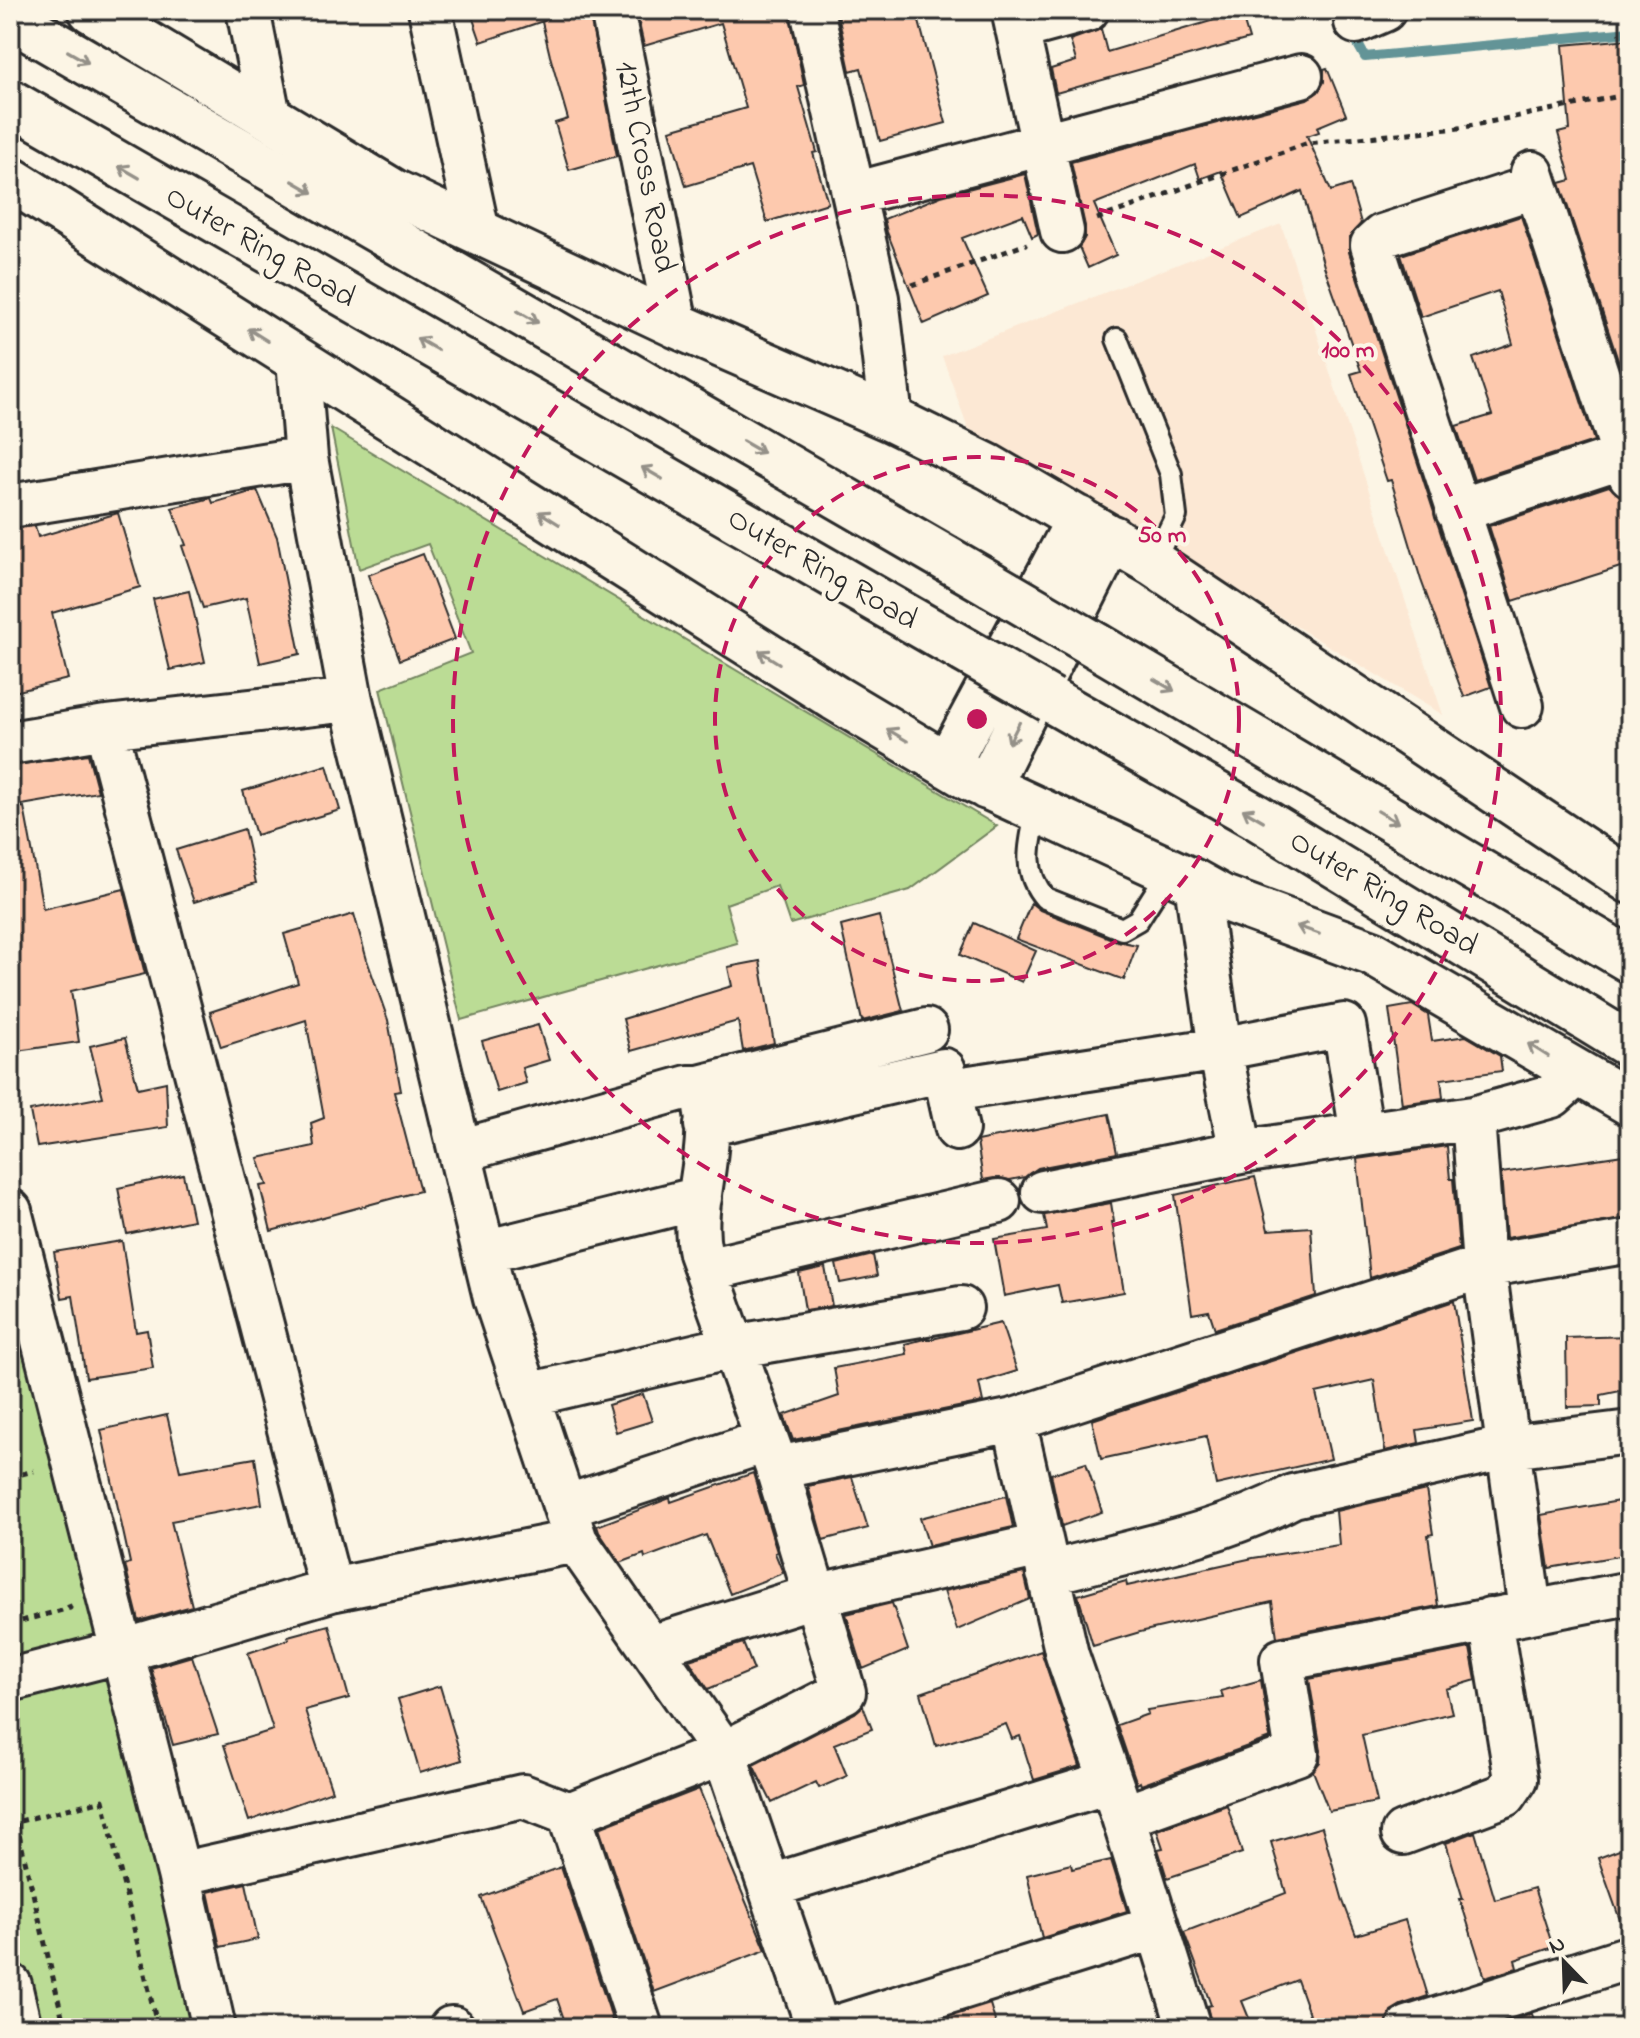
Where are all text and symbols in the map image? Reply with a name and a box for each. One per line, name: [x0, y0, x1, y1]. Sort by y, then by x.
one-way arrow: [65, 50, 89, 65]
street label: 12th Cross Road: [600, 57, 688, 277]
one-way arrow: [118, 164, 141, 180]
street label: Outer Ring Road: [156, 174, 364, 322]
one-way arrow: [291, 179, 314, 195]
one-way arrow: [516, 309, 539, 325]
one-way arrow: [247, 327, 270, 343]
text: 100 m: [1322, 334, 1375, 369]
one-way arrow: [416, 336, 439, 352]
one-way arrow: [741, 439, 764, 455]
one-way arrow: [641, 465, 664, 481]
street label: Outer Ring Road: [718, 496, 926, 644]
one-way arrow: [538, 510, 561, 526]
text: 50 m: [1138, 519, 1187, 554]
one-way arrow: [758, 648, 781, 664]
one-way arrow: [1152, 678, 1176, 693]
centre of rings: [963, 705, 991, 733]
one-way arrow: [1006, 720, 1021, 744]
one-way arrow: [886, 727, 909, 743]
one-way arrow: [1242, 806, 1265, 822]
one-way arrow: [1376, 809, 1399, 825]
street label: Outer Ring Road: [1279, 819, 1487, 969]
one-way arrow: [1297, 922, 1321, 936]
one-way arrow: [1527, 1042, 1550, 1058]
north arrow: [1524, 1922, 1604, 2002]
text: N: [1544, 1929, 1570, 1964]

